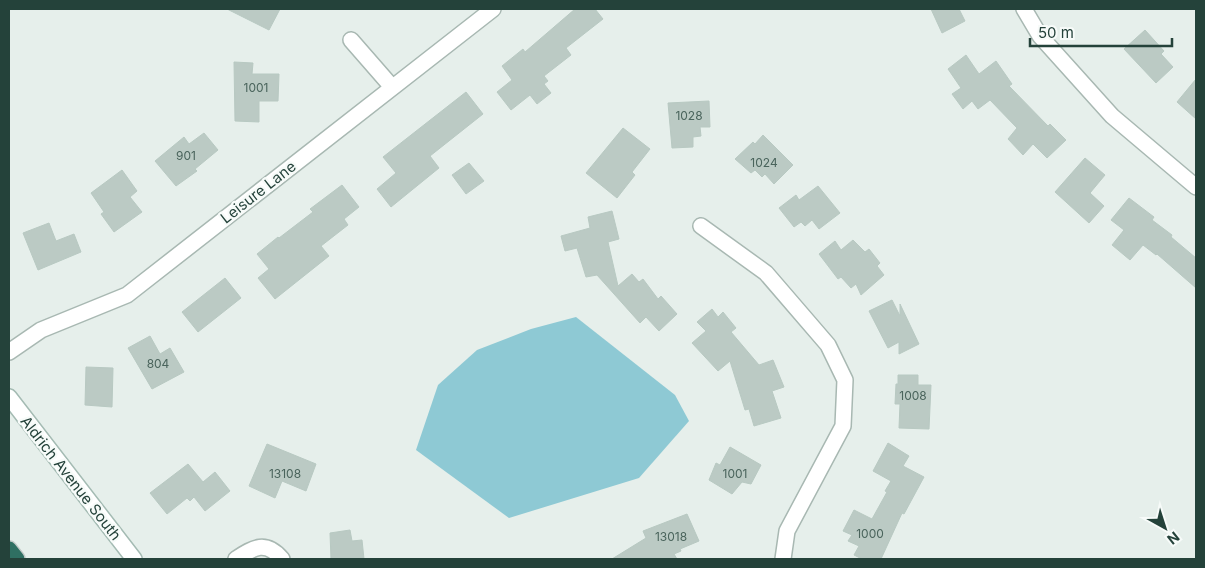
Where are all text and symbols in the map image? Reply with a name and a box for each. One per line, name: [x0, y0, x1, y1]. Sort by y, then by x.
scale bar: [1030, 15, 1172, 47]
text: 50 m: [1038, 23, 1074, 42]
house number: 1001: [244, 80, 268, 95]
house number: 1028: [675, 108, 703, 123]
house number: 901: [176, 148, 196, 163]
house number: 1024: [750, 155, 778, 170]
street label: Leisure Lane: [216, 157, 300, 227]
house number: 804: [147, 356, 170, 371]
house number: 1008: [899, 388, 927, 403]
street label: Aldrich Avenue South: [17, 412, 125, 544]
house number: 13108: [269, 466, 301, 481]
house number: 1001: [723, 466, 747, 481]
north arrow: [1140, 503, 1190, 553]
house number: 1000: [856, 526, 884, 541]
house number: 13018: [655, 529, 687, 544]
text: N: [1164, 529, 1183, 548]

